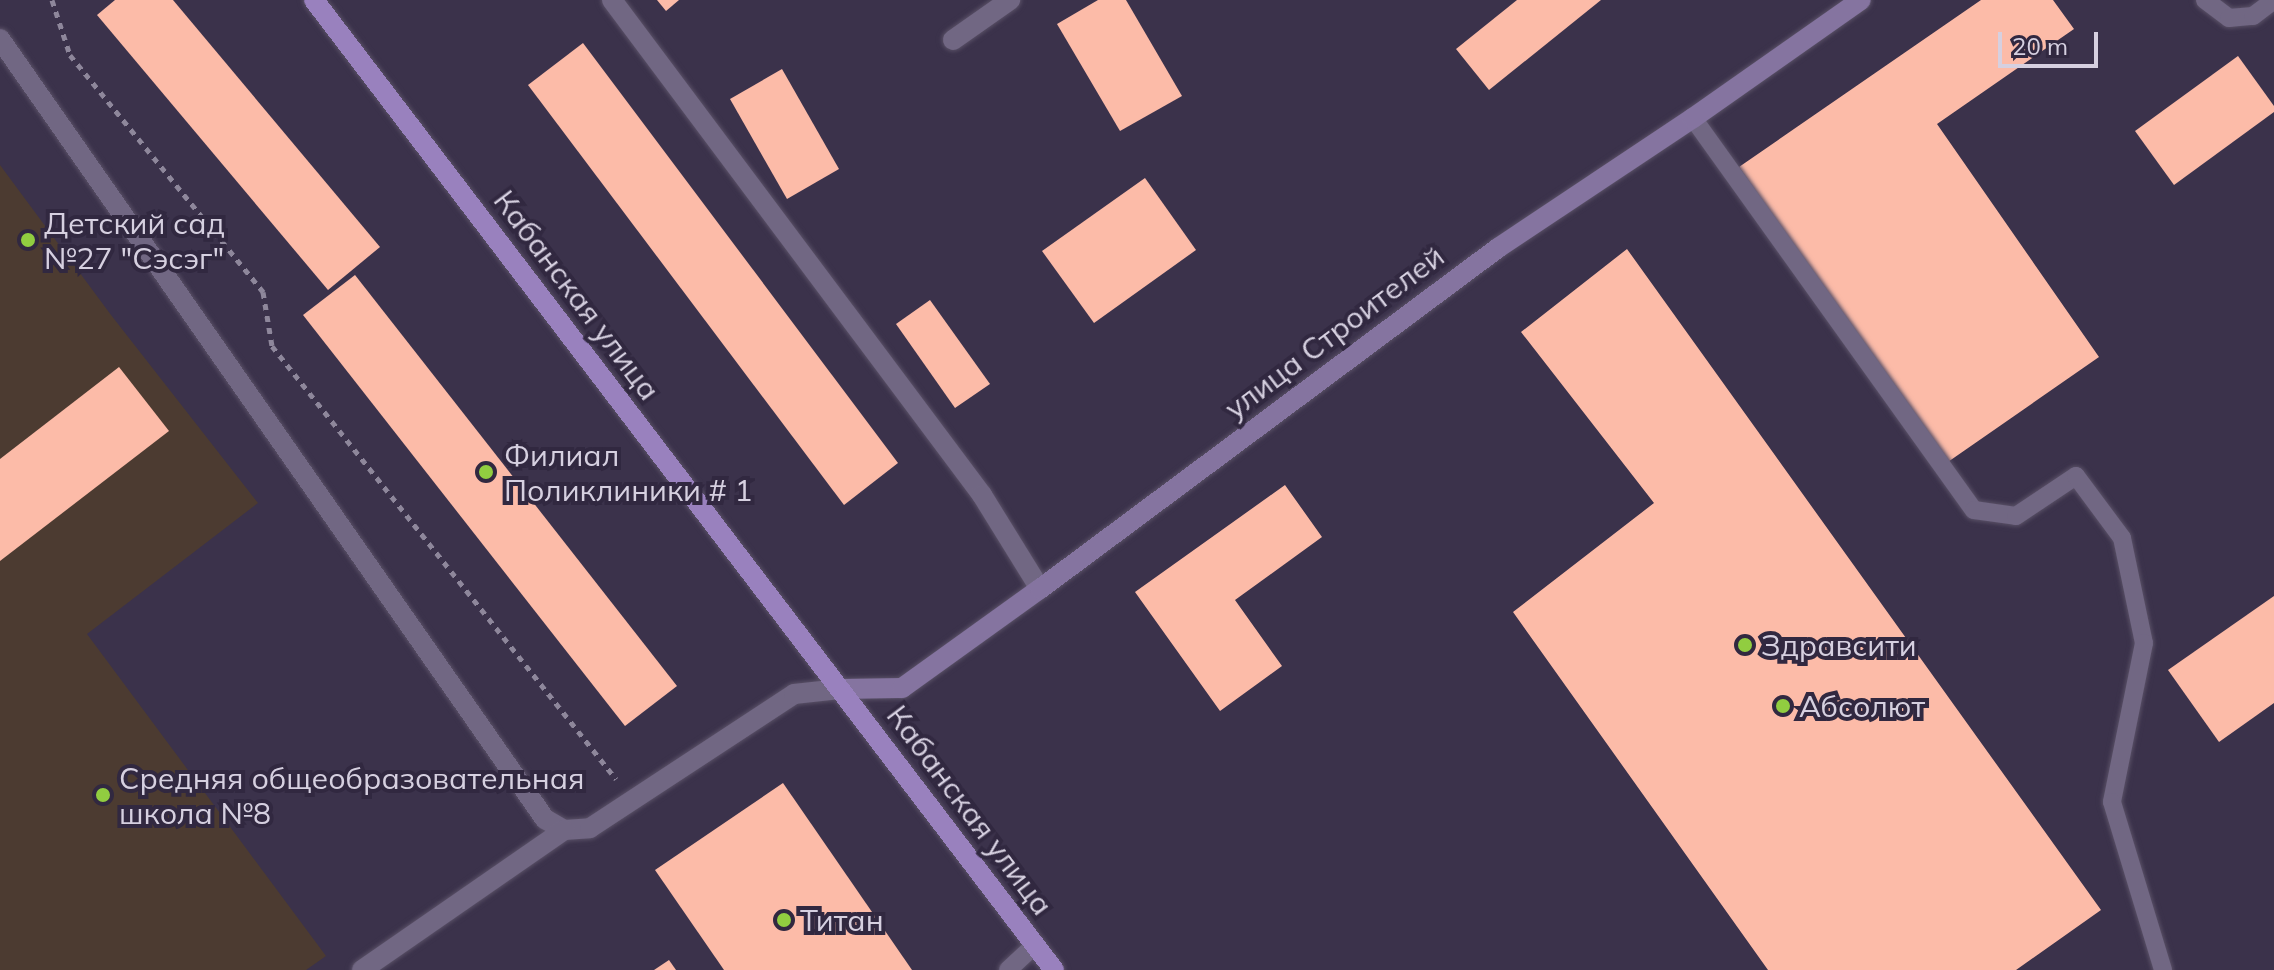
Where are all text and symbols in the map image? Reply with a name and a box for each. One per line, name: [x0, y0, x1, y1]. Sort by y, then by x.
scale bar: [2002, 16, 2102, 66]
text: 20 m: [2012, 31, 2068, 61]
street label: Кабанская улица: [486, 183, 668, 407]
place label: Детский сад №27 "Сэсэг": [44, 205, 225, 276]
marker: Детский сад №27 "Сэсэг": [19, 231, 37, 249]
street label: улица Строителей: [1217, 238, 1451, 426]
place label: Филиал Поликлиники # 1: [504, 437, 753, 508]
marker: Филиал Поликлиники # 1: [475, 461, 497, 483]
place label: Здравсити: [1761, 627, 1917, 663]
marker: Здравсити: [1736, 636, 1754, 654]
place label: Абсолют: [1799, 688, 1925, 724]
marker: Абсолют: [1774, 697, 1792, 715]
street label: Кабанская улица: [879, 698, 1061, 922]
place label: Средняя общеобразовательная школа №8: [119, 760, 584, 830]
marker: Средняя общеобразовательная школа №8: [94, 786, 112, 804]
place label: Титан: [800, 902, 884, 938]
marker: Титан: [775, 911, 793, 929]

